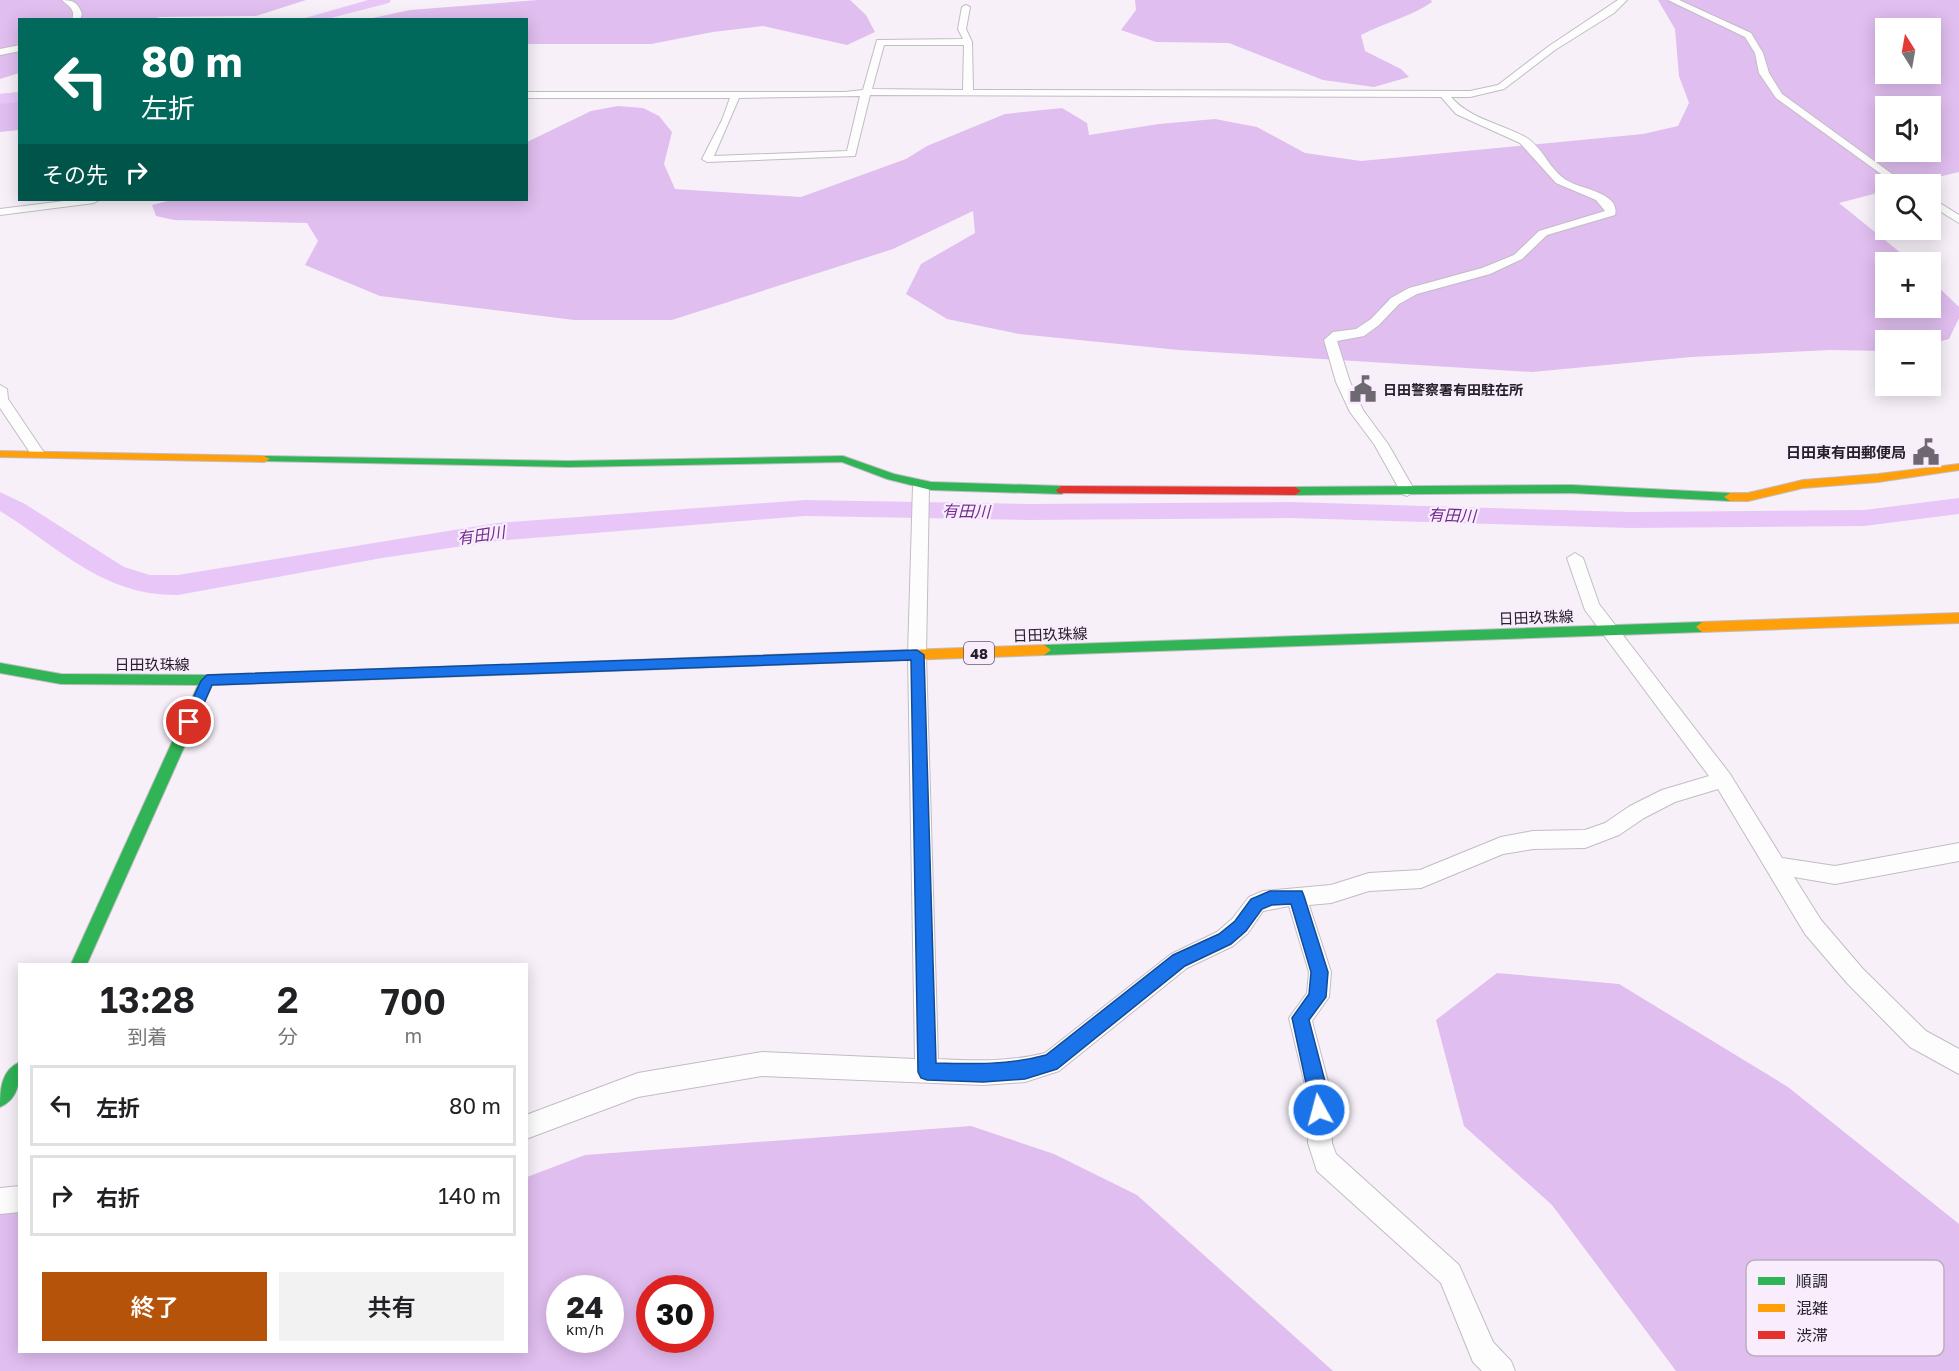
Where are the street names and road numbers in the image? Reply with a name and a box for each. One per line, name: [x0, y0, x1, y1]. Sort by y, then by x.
street label: 日田玖珠線: [1498, 607, 1574, 627]
street label: 日田玖珠線: [1012, 624, 1088, 644]
road number: 48: [964, 642, 994, 664]
street label: 日田玖珠線: [114, 655, 190, 673]

